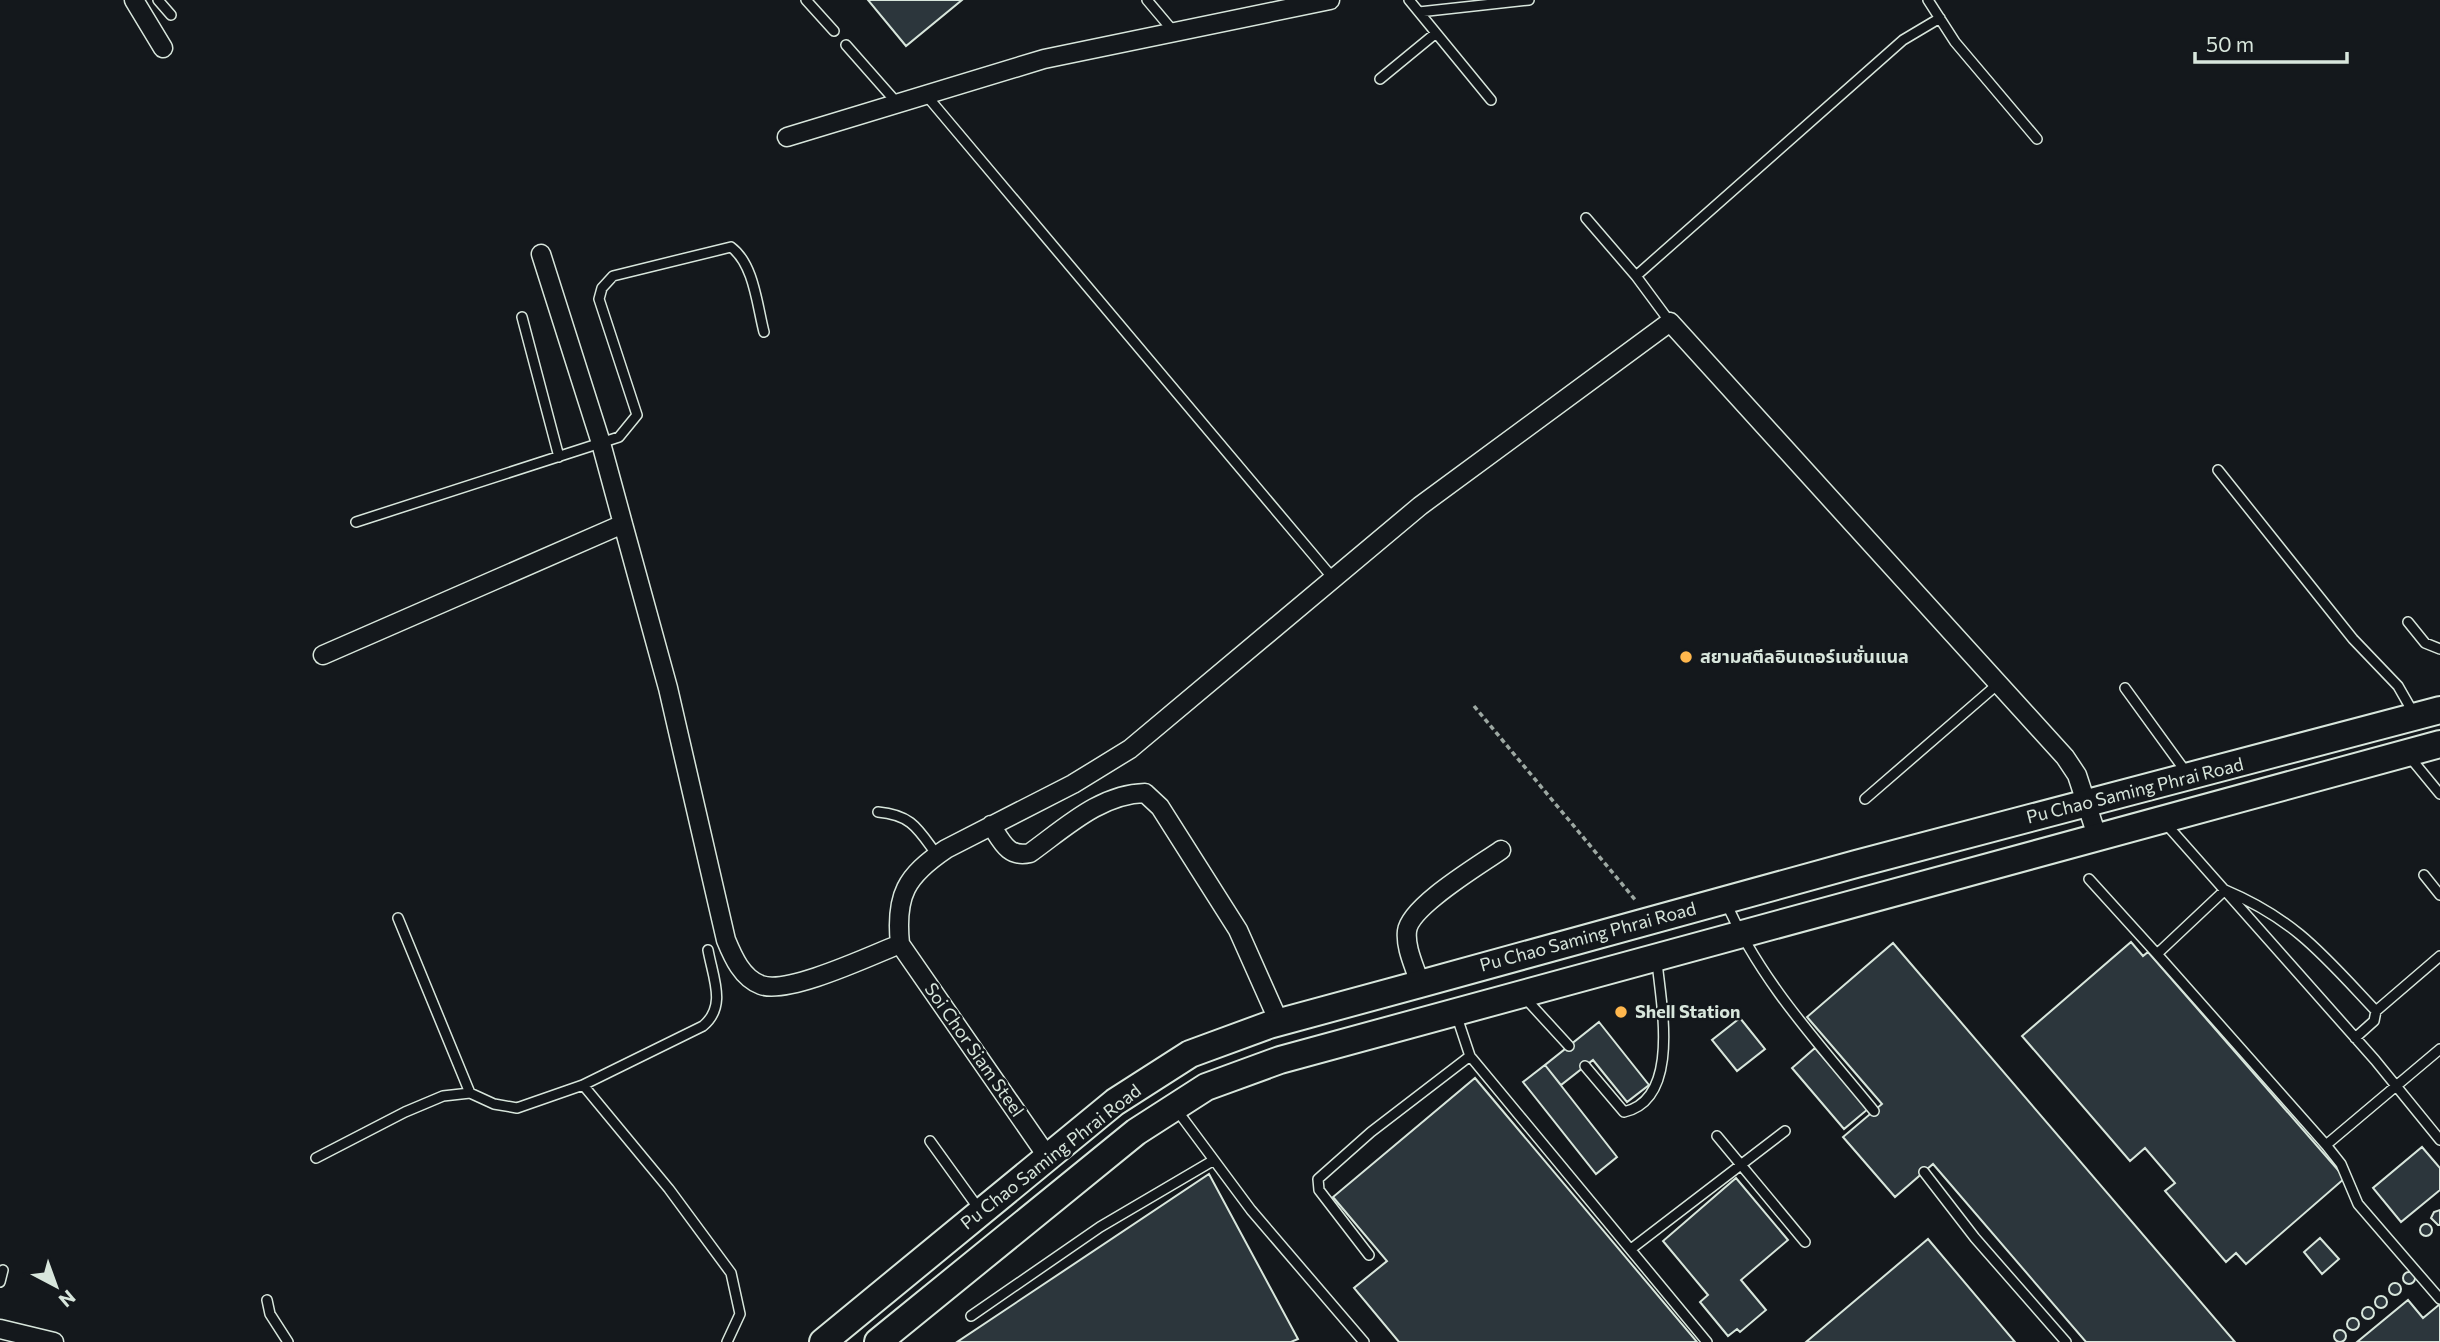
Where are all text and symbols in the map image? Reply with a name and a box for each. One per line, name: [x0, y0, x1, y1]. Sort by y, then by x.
scale bar: [2195, 21, 2347, 65]
text: 50 m: [2206, 31, 2254, 56]
place label: สยามสตีลอินเตอร์เนชั่นแนล: [1700, 645, 1909, 667]
marker: สยามสตีลอินเตอร์เนชั่นแนล: [1678, 649, 1694, 665]
street label: Pu Chao Saming Phrai Road: [2024, 752, 2246, 828]
street label: Pu Chao Saming Phrai Road: [1477, 897, 1698, 976]
street label: Soi Chor Siam Steel: [920, 978, 1029, 1121]
place label: Shell Station: [1635, 1000, 1740, 1022]
marker: Shell Station: [1613, 1004, 1629, 1020]
street label: Pu Chao Saming Phrai Road: [956, 1079, 1145, 1234]
north arrow: [21, 1251, 91, 1321]
text: N: [55, 1286, 80, 1313]

